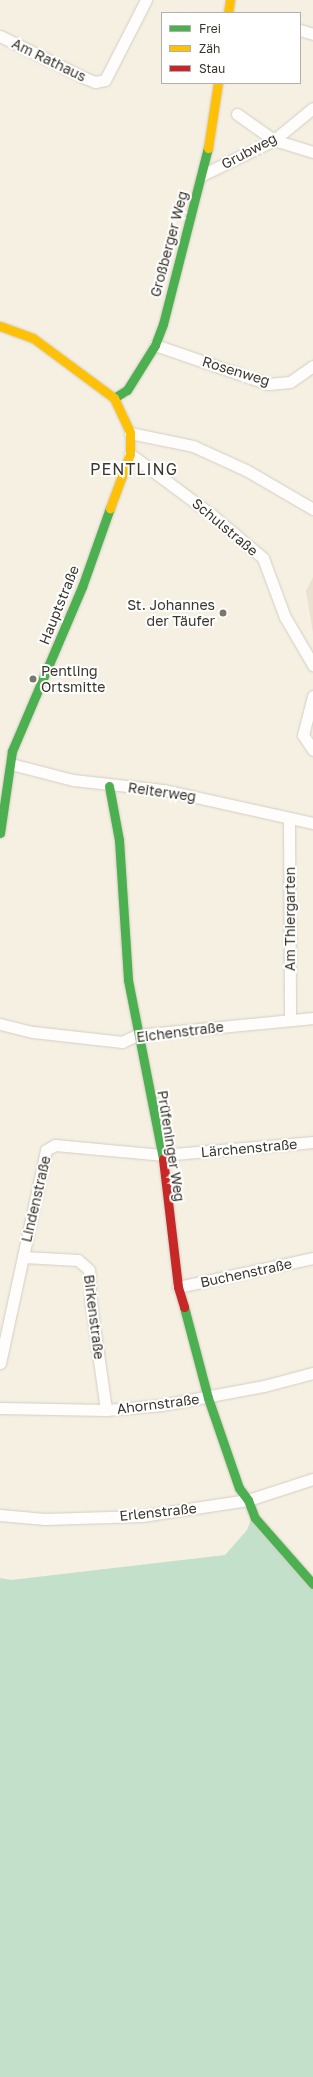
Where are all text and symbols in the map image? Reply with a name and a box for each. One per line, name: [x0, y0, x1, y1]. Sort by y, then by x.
legend: [161, 12, 301, 84]
text: Frei: [199, 21, 221, 36]
street label: Am Rathaus: [9, 35, 89, 85]
text: Zäh: [199, 41, 220, 56]
text: Stau: [199, 61, 225, 76]
street label: Grubweg: [218, 129, 280, 173]
street label: Großberger Weg: [147, 189, 191, 299]
street label: Rosenweg: [200, 353, 272, 389]
district label: PENTLING: [90, 459, 178, 479]
street label: Schulstraße: [189, 495, 261, 559]
street label: Hauptstraße: [36, 563, 82, 647]
place label: St. Johannes der Täufer: [127, 597, 215, 630]
marker: St. Johannes der Täufer: [218, 608, 228, 618]
place label: Pentling Ortsmitte: [41, 663, 105, 696]
marker: Pentling Ortsmitte: [28, 674, 38, 684]
street label: Reiterweg: [127, 779, 197, 805]
street label: Am Thiergarten: [282, 867, 298, 971]
street label: Eichenstraße: [135, 1018, 225, 1046]
street label: Prüfeninger Weg: [154, 1089, 188, 1203]
street label: Lärchenstraße: [200, 1135, 298, 1161]
street label: Lindenstraße: [18, 1154, 54, 1244]
street label: Buchenstraße: [199, 1255, 293, 1291]
street label: Birkenstraße: [80, 1274, 108, 1360]
street label: Ahornstraße: [116, 1391, 200, 1417]
street label: Erlenstraße: [119, 1500, 197, 1524]

